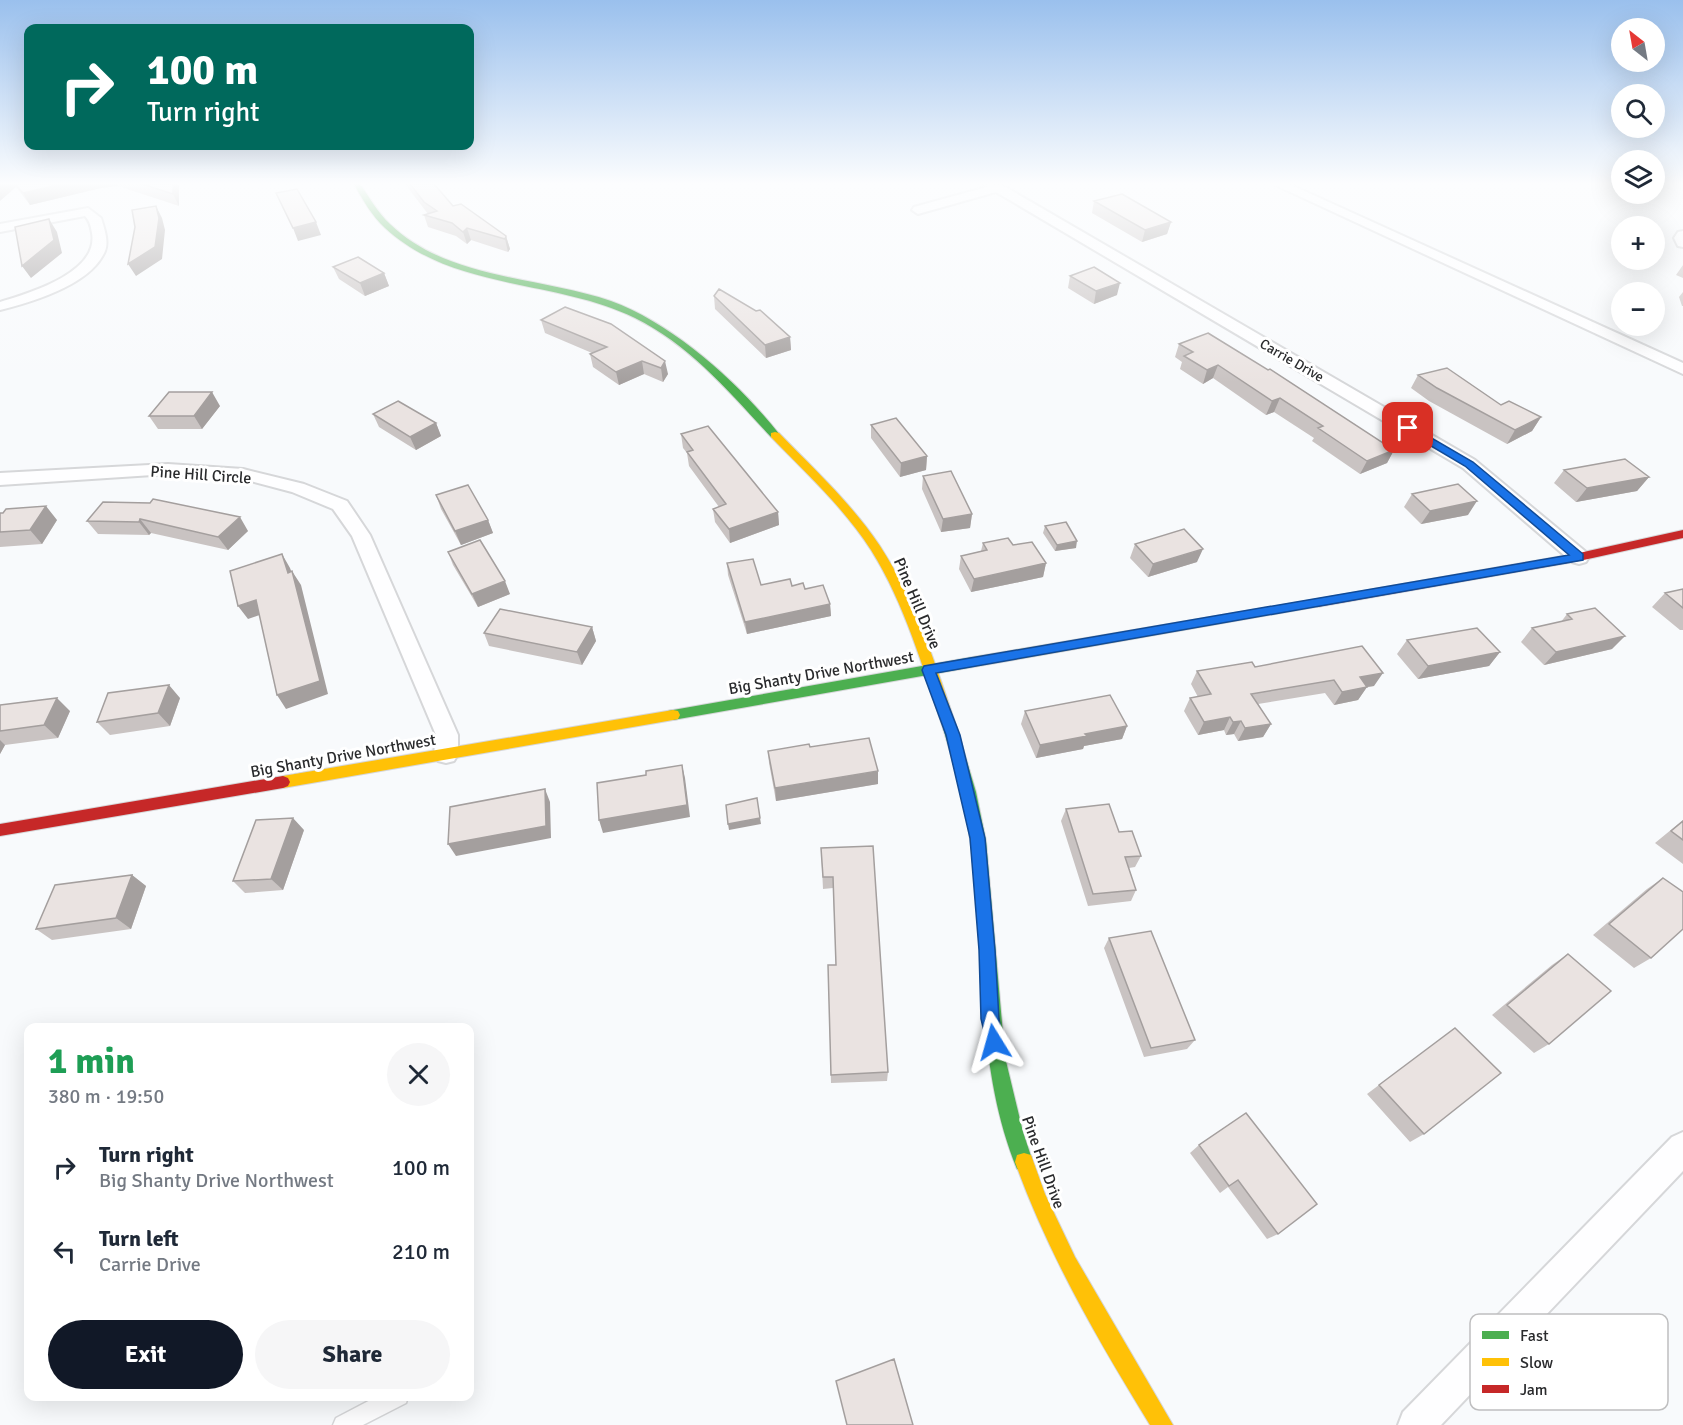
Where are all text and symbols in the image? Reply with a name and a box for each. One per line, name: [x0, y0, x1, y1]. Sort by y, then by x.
north arrow: [1611, 18, 1665, 72]
map controls: [1611, 18, 1665, 336]
text: 100 m: [147, 45, 258, 96]
icon: right: [48, 48, 126, 126]
button: search: [1611, 84, 1665, 138]
text: Turn right: [147, 96, 260, 129]
button: layers: [1611, 150, 1665, 204]
button: +: [1611, 216, 1665, 270]
button: −: [1611, 282, 1665, 336]
street label: Carrie Drive: [1257, 335, 1327, 386]
pin: [1382, 402, 1433, 453]
icon: arrive: [1391, 411, 1424, 444]
street label: Pine Hill Circle: [150, 461, 252, 489]
street label: Pine Hill Drive: [889, 555, 945, 652]
street label: Big Shanty Drive Northwest: [727, 647, 916, 699]
street label: Big Shanty Drive Northwest: [249, 730, 438, 782]
position arrow: [962, 1010, 1026, 1074]
text: 1 min: [48, 1039, 135, 1084]
button: close: [387, 1043, 450, 1106]
text: 380 m · 19:50: [48, 1084, 164, 1109]
street label: Pine Hill Drive: [1017, 1113, 1069, 1211]
text: Turn right: [99, 1141, 194, 1168]
icon: right: [48, 1151, 81, 1184]
text: 100 m: [392, 1154, 450, 1181]
text: Big Shanty Drive Northwest: [99, 1168, 334, 1193]
text: Turn left: [99, 1225, 179, 1252]
icon: left: [48, 1235, 81, 1268]
text: 210 m: [392, 1238, 450, 1265]
text: Carrie Drive: [99, 1252, 201, 1277]
legend: [1470, 1314, 1668, 1410]
button: Exit: [48, 1320, 243, 1389]
button: Share: [255, 1320, 450, 1389]
text: Fast: [1520, 1326, 1549, 1346]
text: Slow: [1520, 1353, 1554, 1373]
text: Jam: [1520, 1380, 1548, 1400]

